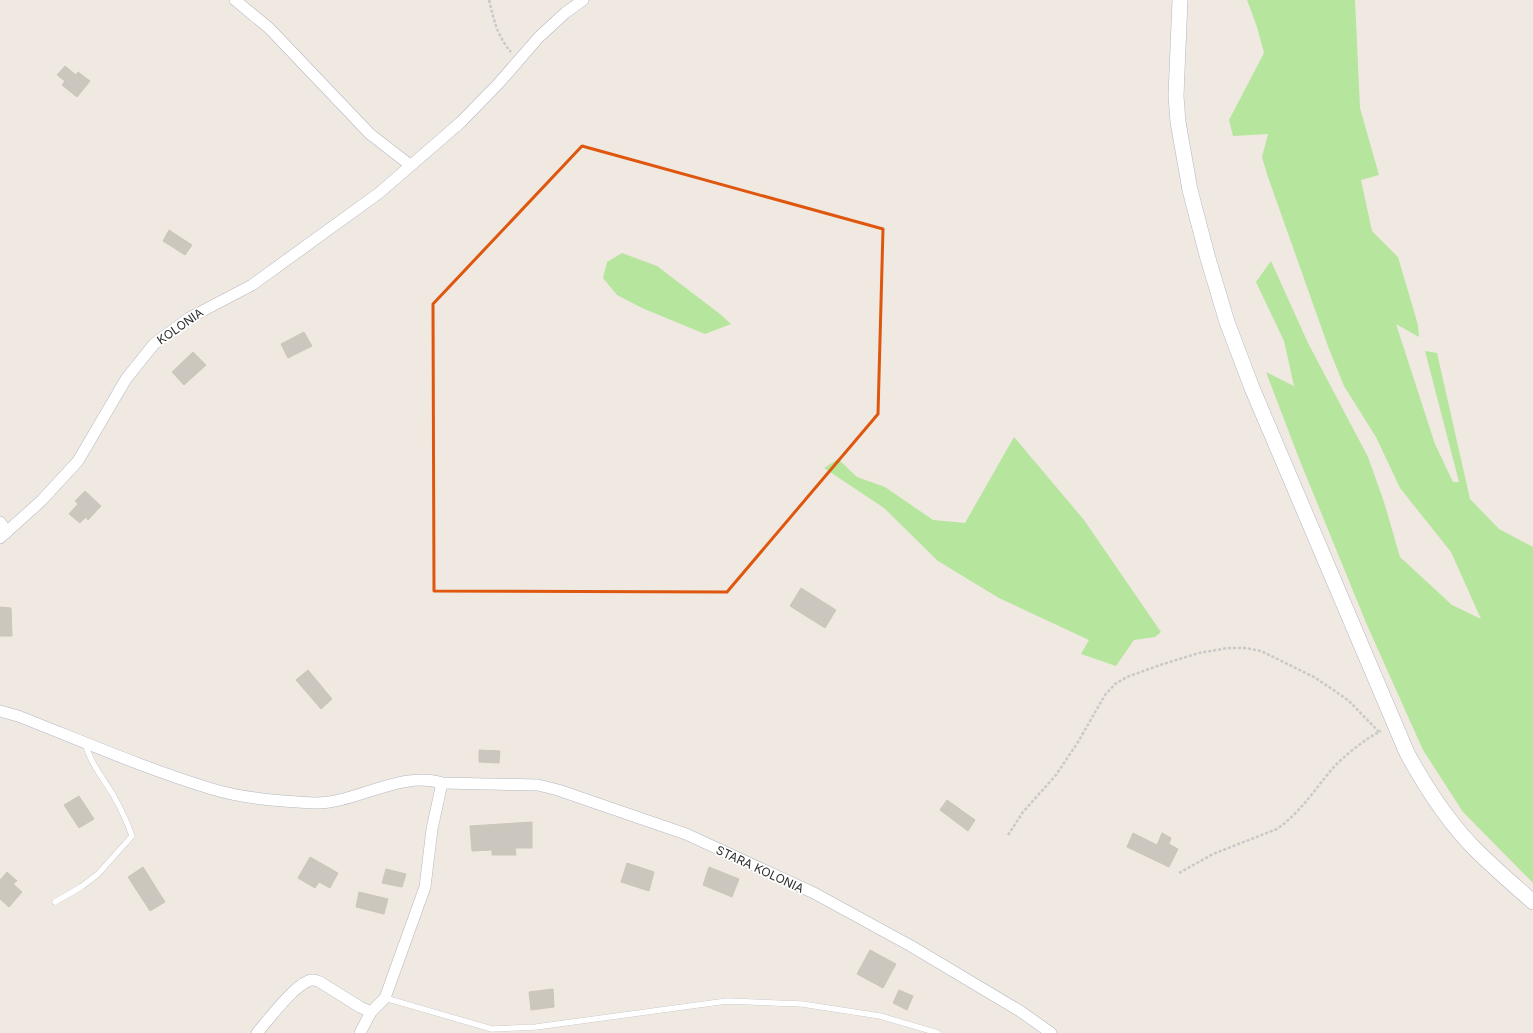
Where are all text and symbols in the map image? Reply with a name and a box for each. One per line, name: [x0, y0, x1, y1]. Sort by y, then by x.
street label: KOLONIA: [154, 305, 206, 347]
street label: STARA KOLONIA: [714, 842, 806, 896]

